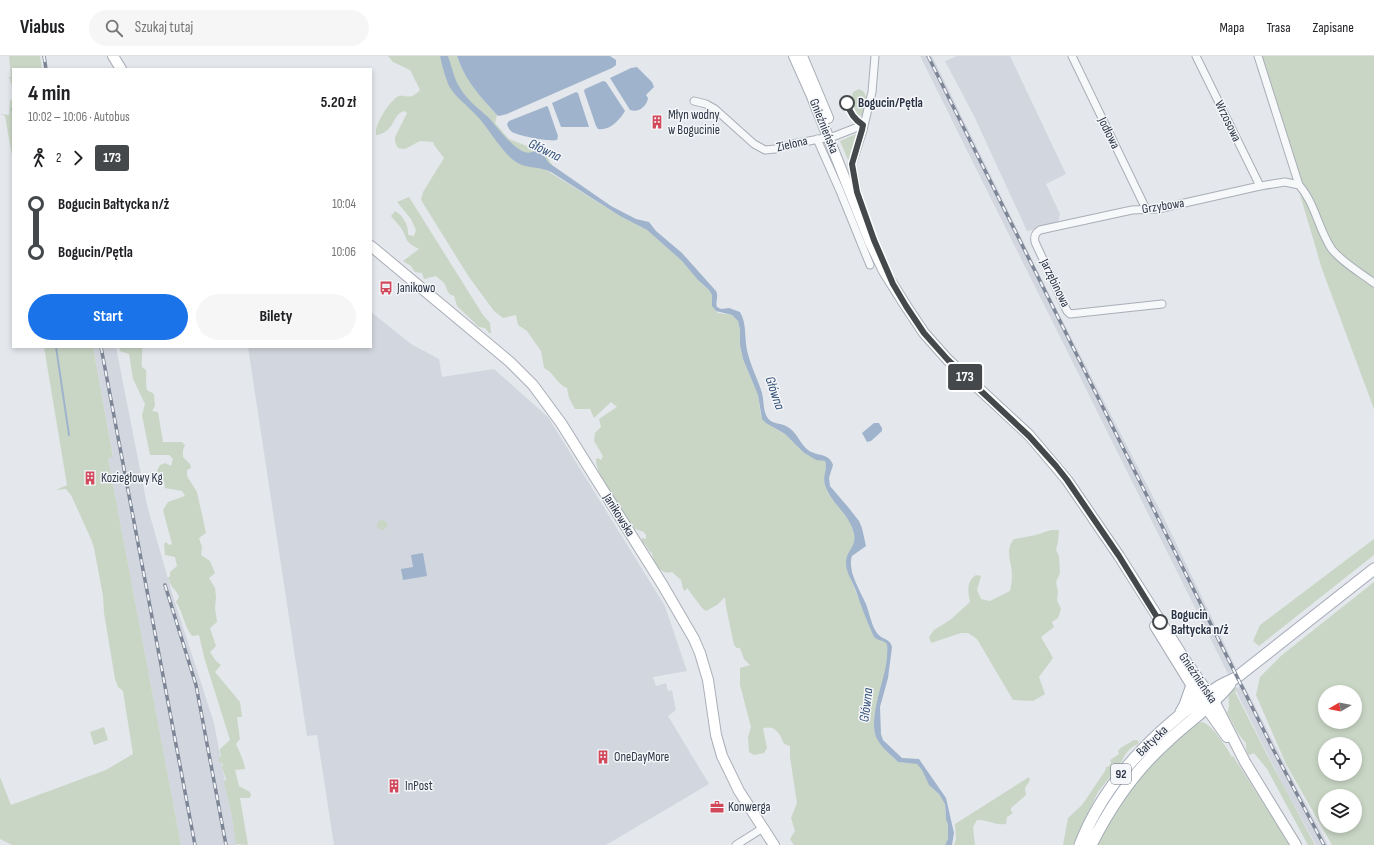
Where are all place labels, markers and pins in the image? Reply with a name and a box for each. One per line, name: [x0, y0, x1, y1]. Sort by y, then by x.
marker: Bogucin/Pętla: [839, 95, 855, 111]
place label: Bogucin/Pętla: [858, 95, 923, 111]
place label: Młyn wodny w Bogucinie: [668, 107, 720, 138]
building icon: Młyn wodny w Bogucinie: [649, 114, 665, 130]
bus stop icon: Janikowo: [378, 280, 394, 296]
place label: Janikowo: [396, 280, 435, 296]
building icon: Koziegłowy Kg: [82, 470, 98, 486]
place label: Koziegłowy Kg: [101, 470, 163, 486]
place label: Bogucin Bałtycka n/ż: [1171, 607, 1229, 638]
marker: Bogucin Bałtycka n/ż: [1152, 614, 1168, 630]
building icon: OneDayMore: [595, 749, 611, 765]
place label: OneDayMore: [614, 749, 669, 765]
building icon: InPost: [386, 778, 402, 794]
place label: InPost: [405, 778, 433, 794]
office icon: Konwerga: [709, 799, 725, 815]
place label: Konwerga: [728, 799, 770, 815]

